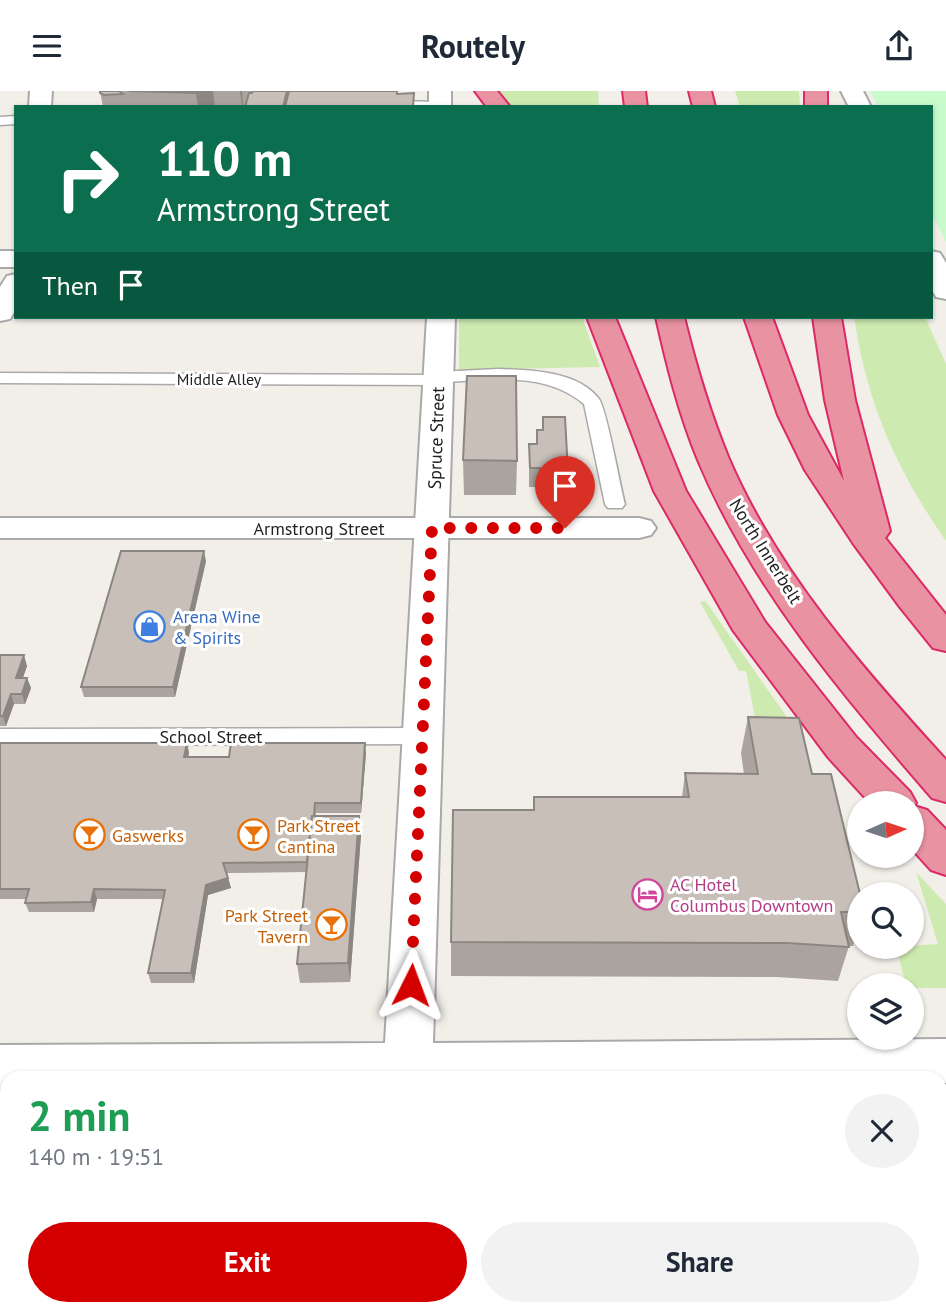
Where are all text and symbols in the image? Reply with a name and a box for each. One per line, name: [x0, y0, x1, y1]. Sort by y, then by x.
text: Routely: [421, 25, 525, 67]
icon: menu: [28, 27, 66, 65]
icon: share: [880, 27, 918, 65]
text: 110 m: [157, 126, 292, 190]
icon: right: [42, 133, 133, 224]
text: Armstrong Street: [157, 188, 390, 230]
icon: arrive: [112, 266, 150, 304]
text: Then: [42, 269, 98, 302]
street label: Middle Alley: [177, 369, 262, 389]
street label: Spruce Street: [423, 386, 449, 490]
pin: [535, 456, 595, 528]
icon: arrive: [546, 467, 584, 505]
street label: North Innerbelt: [725, 494, 807, 608]
street label: Armstrong Street: [253, 517, 385, 540]
place label: Arena Wine & Spirits: [173, 605, 261, 649]
shop icon: Arena Wine & Spirits: [133, 609, 167, 643]
street label: School Street: [160, 725, 262, 748]
north arrow: [847, 791, 924, 868]
map controls: [847, 791, 924, 1050]
place label: Park Street Cantina: [277, 814, 360, 858]
bar icon: Gaswerks: [72, 818, 106, 852]
bar icon: Park Street Cantina: [237, 818, 271, 852]
place label: Gaswerks: [112, 824, 184, 847]
place label: AC Hotel Columbus Downtown: [670, 873, 833, 917]
hotel icon: AC Hotel Columbus Downtown: [630, 877, 664, 911]
button: search: [847, 882, 924, 959]
place label: Park Street Tavern: [225, 904, 308, 948]
bar icon: Park Street Tavern: [314, 908, 348, 942]
position arrow: [374, 948, 448, 1022]
button: layers: [847, 973, 924, 1050]
text: 2 min: [28, 1088, 130, 1143]
button: close: [845, 1094, 919, 1168]
text: 140 m · 19:51: [28, 1142, 164, 1171]
button: Exit: [28, 1222, 467, 1302]
button: Share: [481, 1222, 919, 1302]

